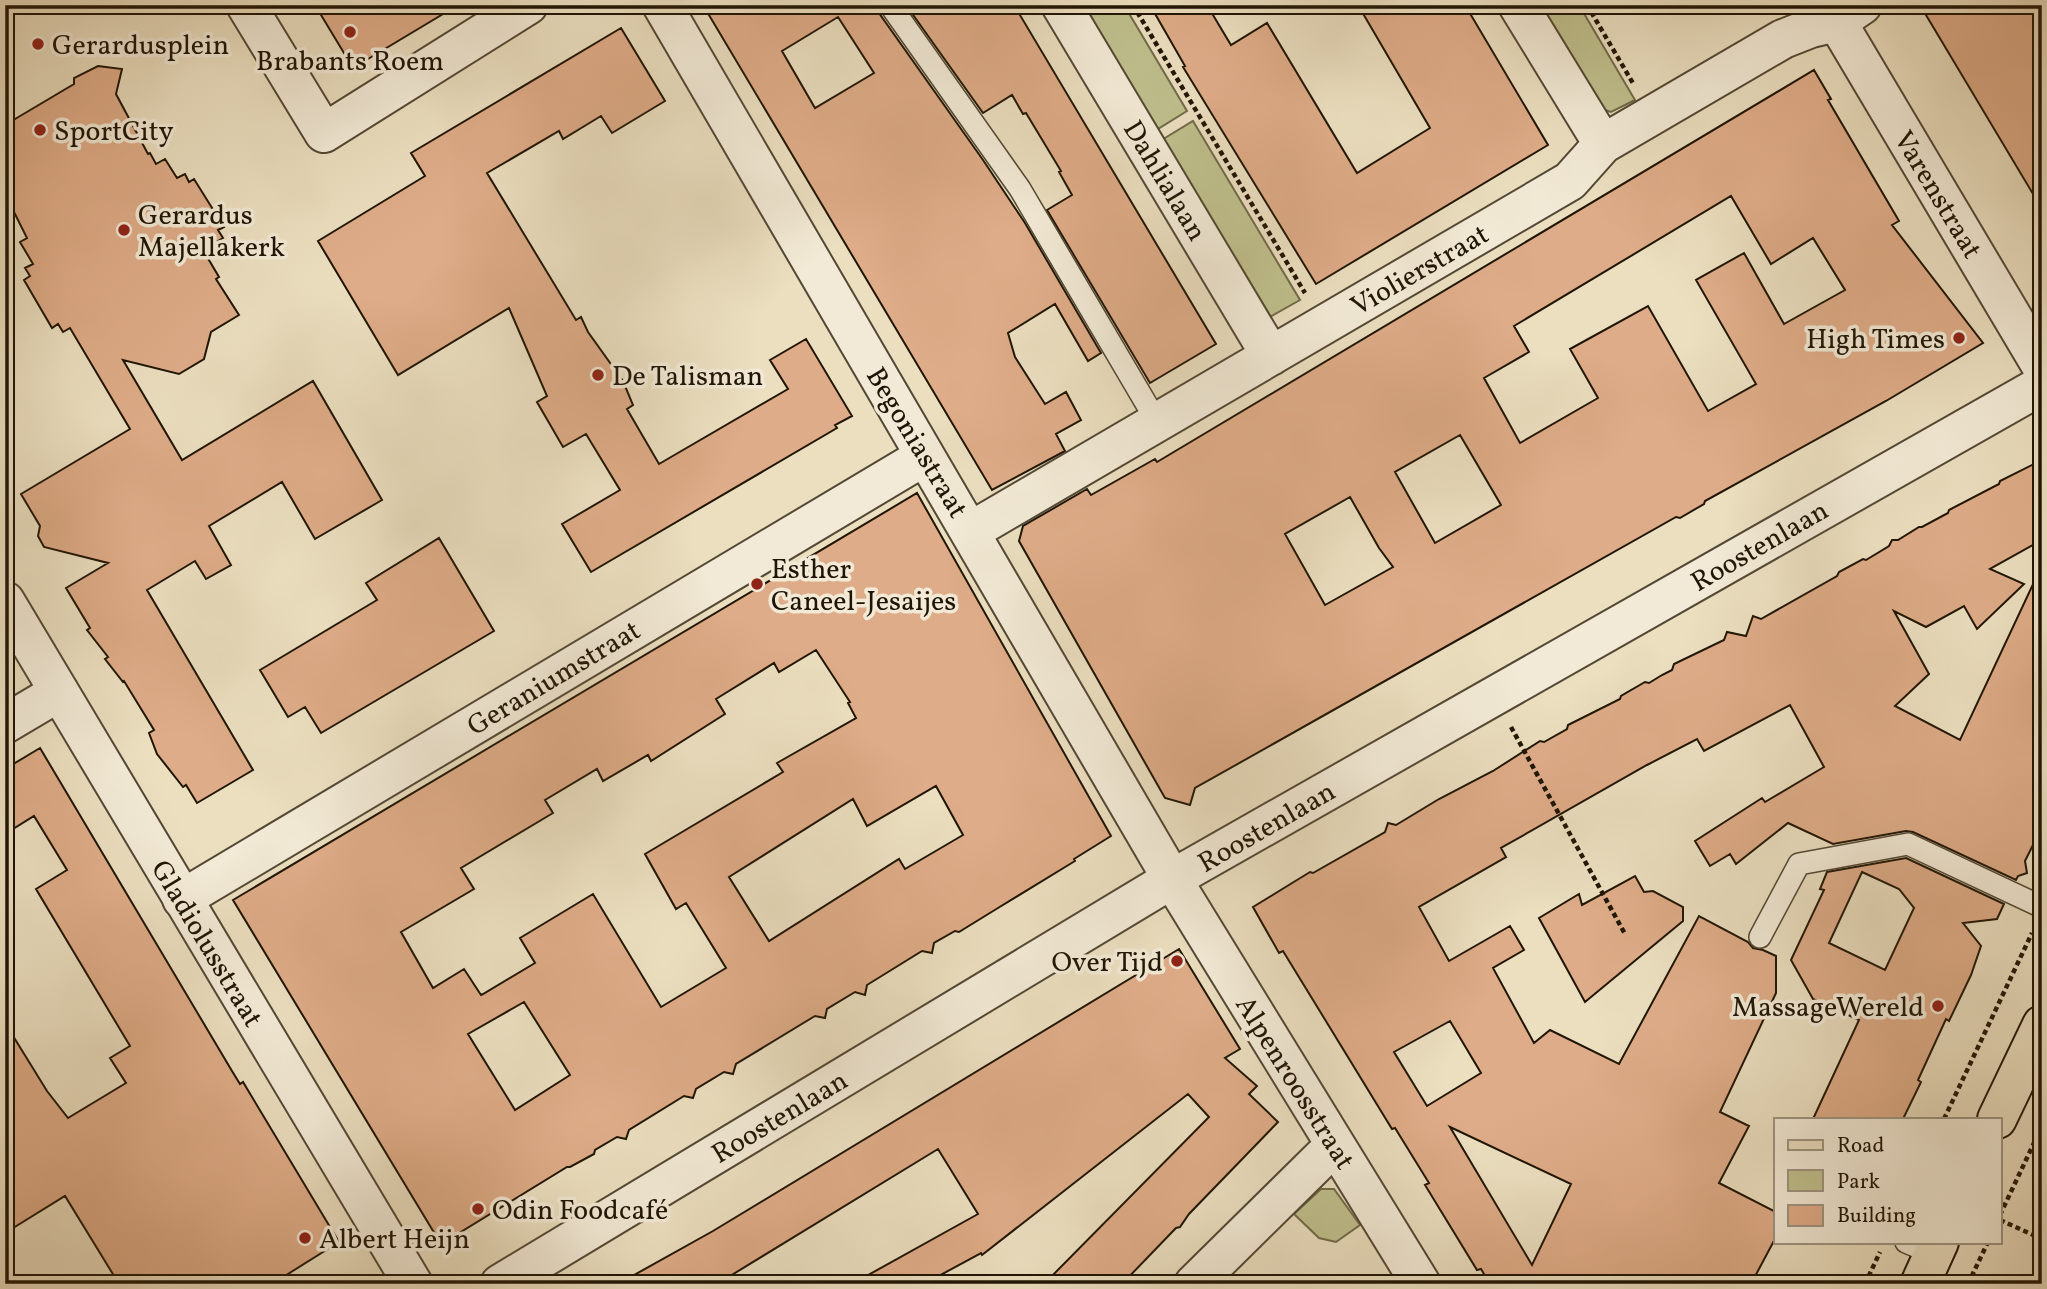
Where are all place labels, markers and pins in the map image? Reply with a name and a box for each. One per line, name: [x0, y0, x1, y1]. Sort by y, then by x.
marker: Brabants Roem: [342, 24, 358, 40]
place label: Gerardusplein: [52, 27, 229, 66]
marker: Gerardusplein: [30, 36, 46, 52]
place label: Brabants Roem: [256, 43, 444, 82]
place label: SportCity: [54, 113, 174, 152]
marker: SportCity: [32, 122, 48, 138]
place label: Gerardus Majellakerk: [138, 197, 285, 268]
marker: Gerardus Majellakerk: [116, 222, 132, 238]
place label: High Times: [1806, 321, 1945, 360]
marker: High Times: [1951, 330, 1967, 346]
place label: De Talisman: [612, 358, 763, 397]
marker: De Talisman: [590, 367, 606, 383]
place label: Esther Caneel-Jesaijes: [771, 551, 956, 622]
marker: Esther Caneel-Jesaijes: [749, 576, 765, 592]
place label: Over Tijd: [1051, 944, 1163, 983]
marker: Over Tijd: [1169, 953, 1185, 969]
place label: MassageWereld: [1732, 989, 1924, 1028]
marker: MassageWereld: [1930, 998, 1946, 1014]
place label: Odin Foodcafé: [492, 1192, 668, 1231]
marker: Odin Foodcafé: [470, 1201, 486, 1217]
place label: Albert Heijn: [319, 1221, 470, 1260]
marker: Albert Heijn: [297, 1230, 313, 1246]

